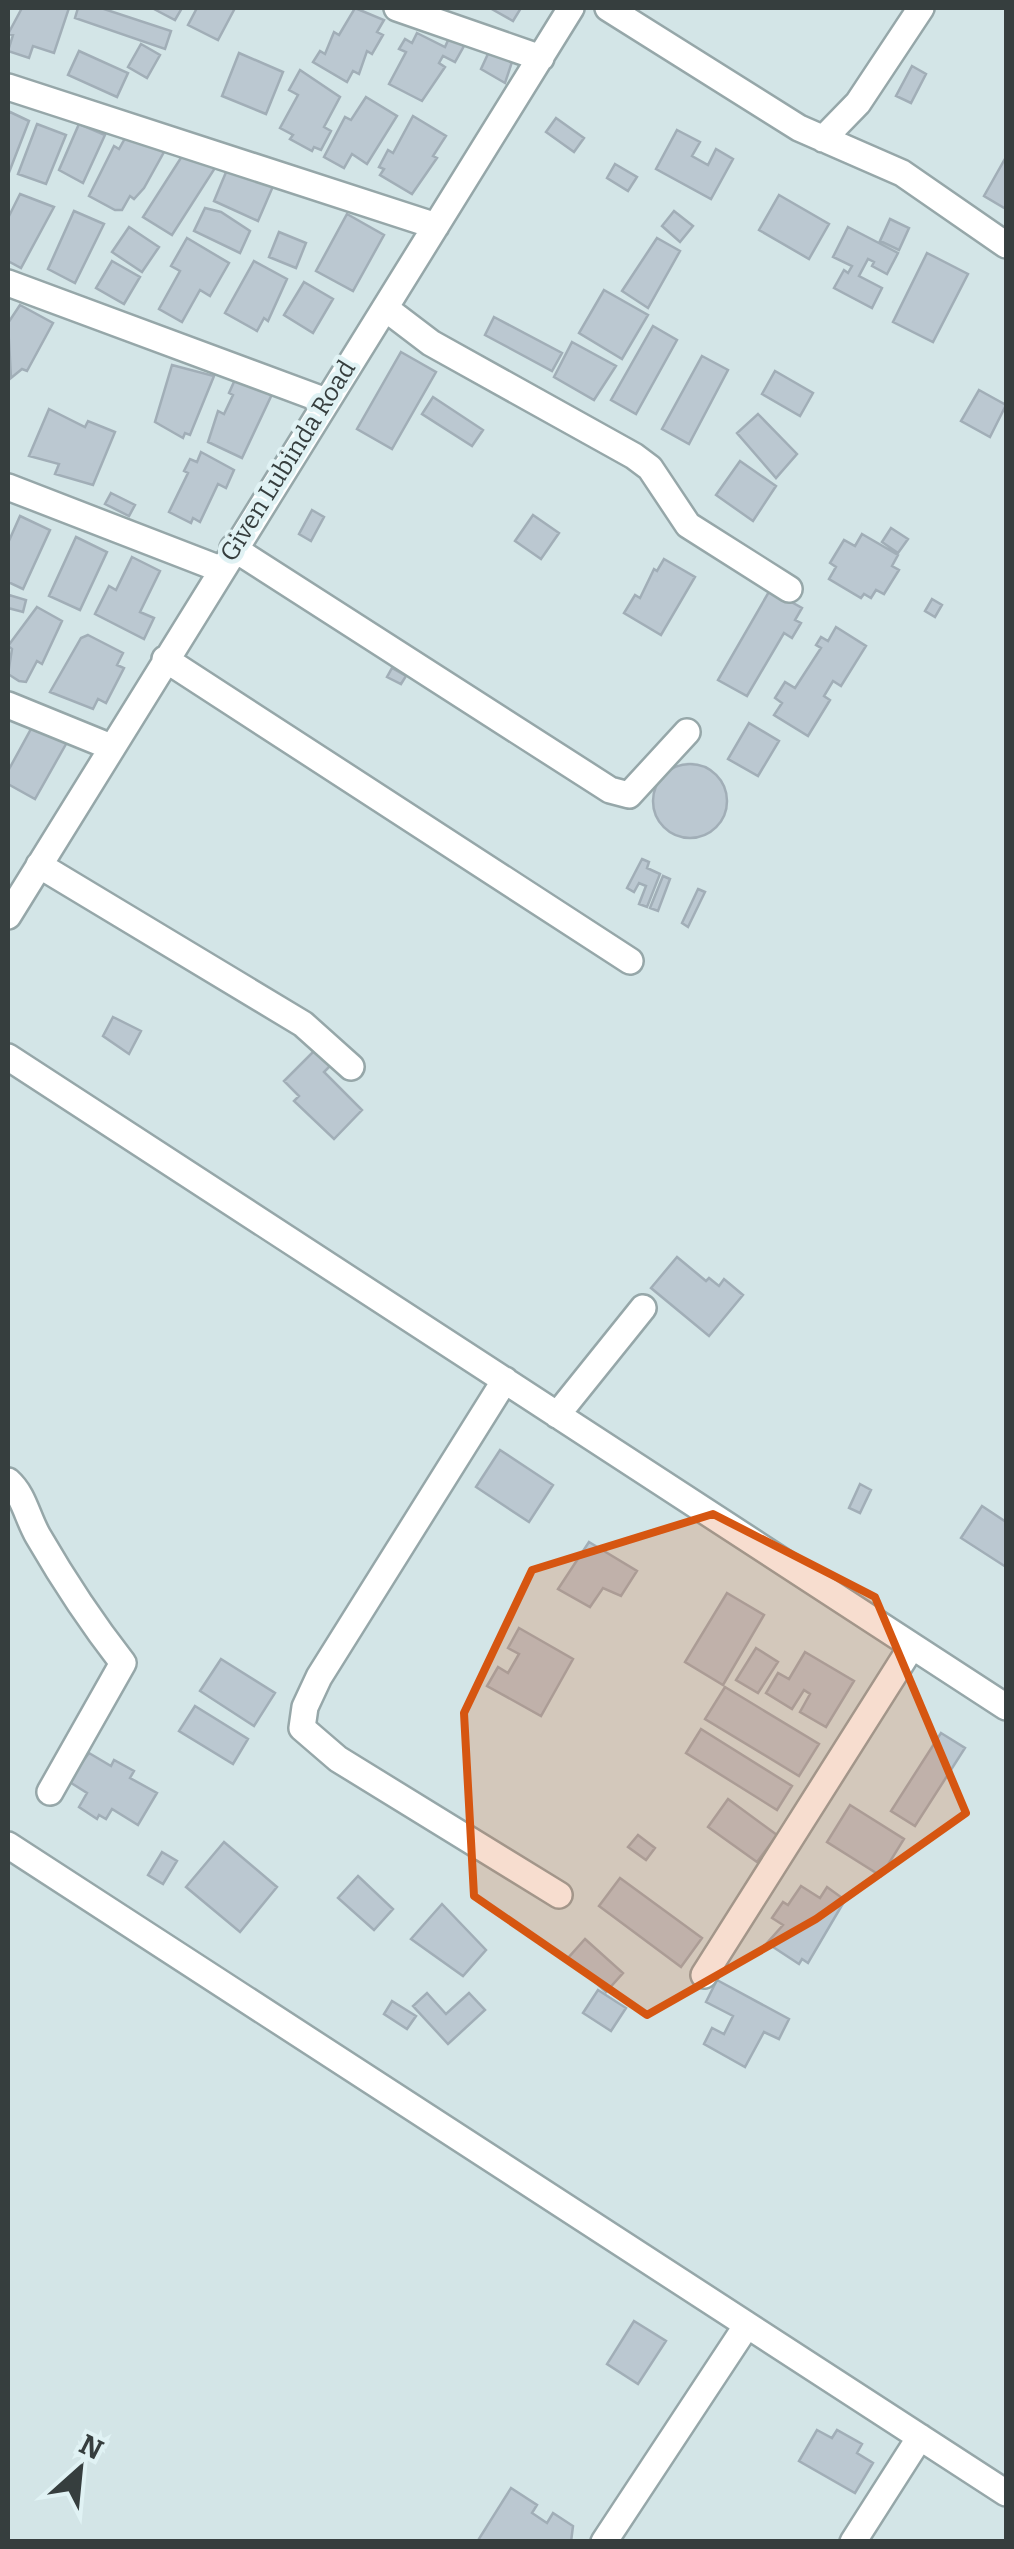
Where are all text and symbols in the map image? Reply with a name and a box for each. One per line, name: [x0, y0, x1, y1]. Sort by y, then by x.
street label: Given Lubinda Road: [214, 355, 362, 567]
north arrow: [30, 2419, 130, 2519]
text: N: [74, 2428, 108, 2467]

